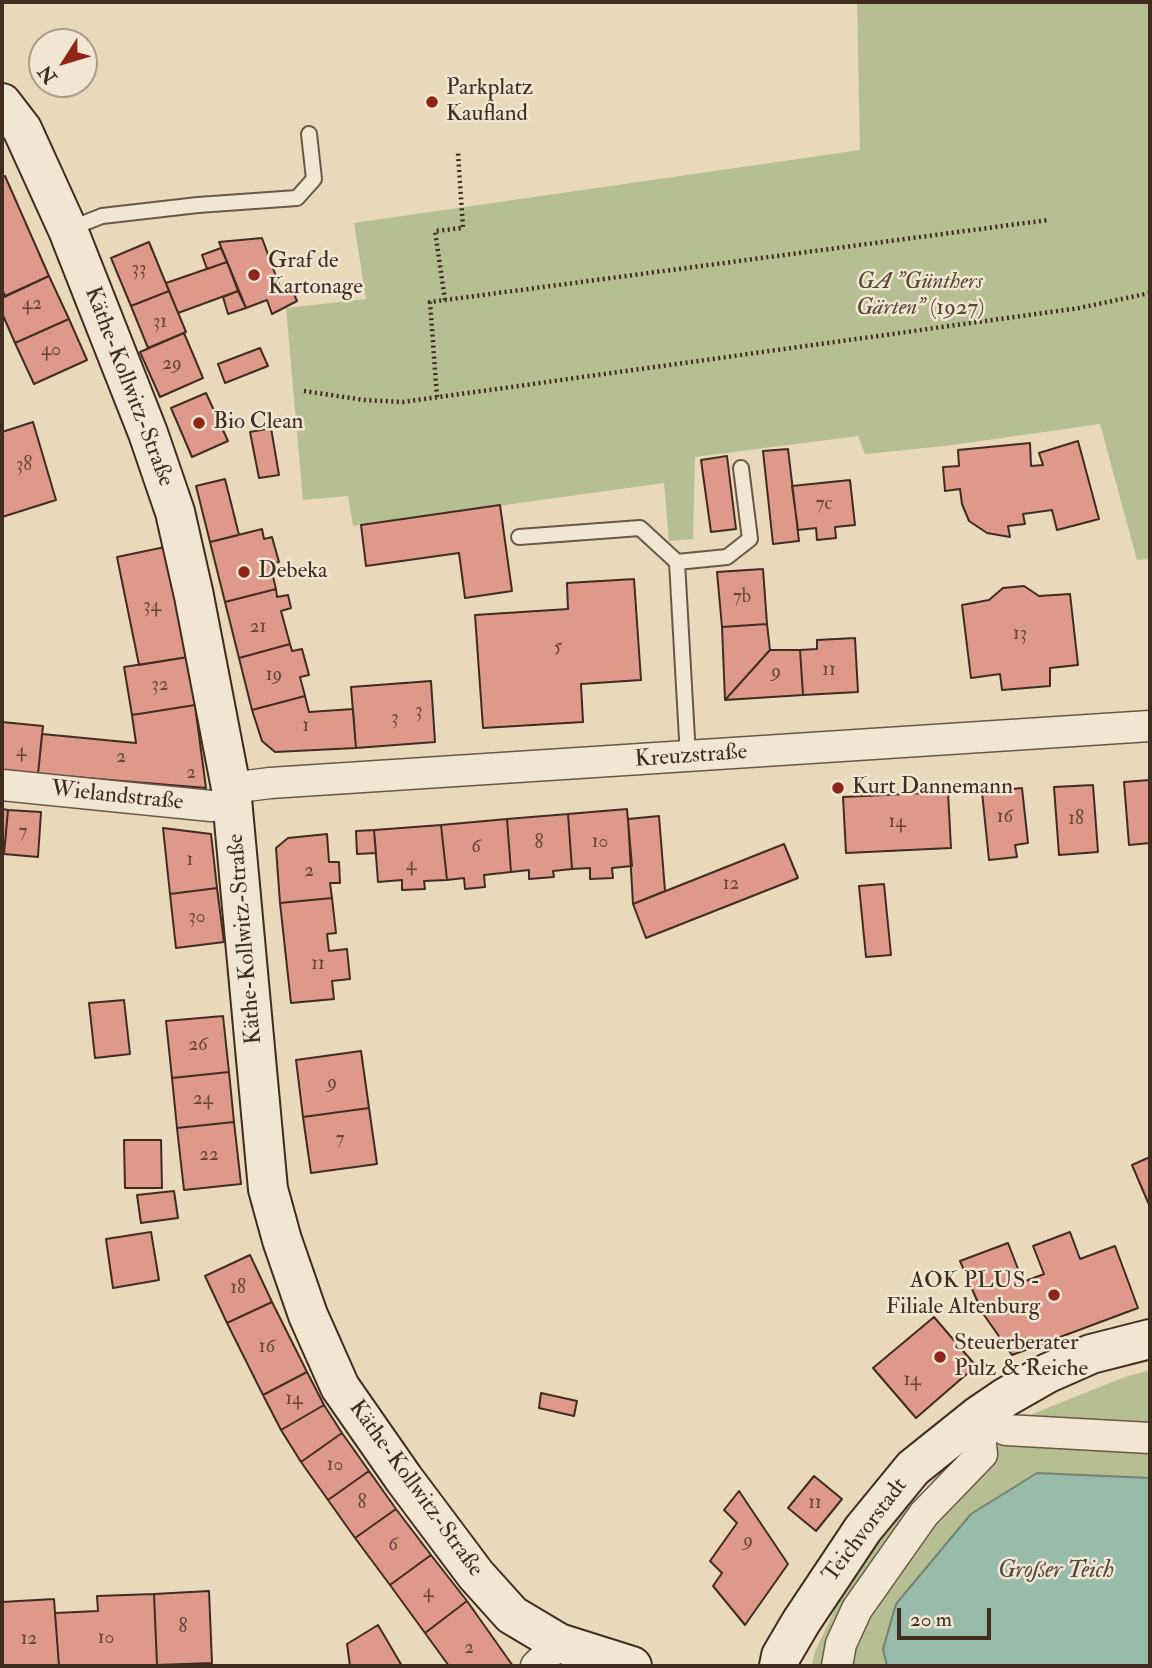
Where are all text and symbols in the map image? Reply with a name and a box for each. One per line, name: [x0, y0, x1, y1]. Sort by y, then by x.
north arrow: [28, 28, 98, 98]
text: N: [33, 60, 63, 88]
place label: Parkplatz Kaufland: [446, 75, 533, 129]
marker: Parkplatz Kaufland: [424, 94, 440, 110]
place label: Graf de Kartonage: [268, 248, 363, 302]
house number: 33: [132, 259, 146, 281]
marker: Graf de Kartonage: [246, 267, 262, 283]
park label: GA "Günthers Gärten" (1927): [856, 269, 984, 323]
street label: Käthe-Kollwitz-Straße: [77, 283, 179, 491]
house number: 42: [22, 294, 42, 316]
house number: 31: [153, 312, 167, 334]
house number: 40: [41, 340, 61, 362]
house number: 29: [162, 354, 182, 376]
place label: Bio Clean: [213, 409, 303, 437]
marker: Bio Clean: [191, 415, 207, 431]
house number: 38: [16, 455, 32, 477]
house number: 7c: [816, 494, 832, 516]
place label: Debeka: [258, 558, 328, 586]
marker: Debeka: [236, 564, 252, 580]
house number: 7b: [733, 587, 751, 609]
house number: 34: [143, 596, 161, 618]
house number: 21: [250, 617, 266, 639]
house number: 13: [1013, 624, 1027, 646]
house number: 5: [554, 637, 562, 659]
house number: 11: [822, 660, 836, 682]
house number: 9: [771, 662, 781, 684]
house number: 19: [266, 665, 282, 687]
house number: 32: [152, 675, 168, 697]
house number: 3: [415, 701, 423, 723]
house number: 3: [391, 708, 399, 730]
house number: 1: [303, 716, 309, 738]
street label: Kreuzstraße: [634, 739, 748, 775]
house number: 4: [16, 741, 26, 763]
house number: 2: [116, 747, 126, 769]
house number: 2: [186, 763, 196, 785]
place label: Kurt Dannemann: [852, 774, 1013, 802]
street label: Wielandstraße: [49, 776, 185, 818]
marker: Kurt Dannemann: [830, 780, 846, 796]
house number: 16: [997, 807, 1013, 829]
house number: 18: [1068, 809, 1084, 831]
house number: 14: [888, 812, 906, 834]
house number: 7: [19, 822, 27, 844]
street label: Käthe-Kollwitz-Straße: [223, 832, 269, 1046]
house number: 10: [592, 832, 608, 854]
house number: 8: [535, 833, 543, 855]
house number: 6: [471, 837, 481, 859]
house number: 1: [187, 850, 193, 872]
house number: 4: [406, 855, 416, 877]
house number: 2: [304, 861, 314, 883]
house number: 12: [723, 874, 739, 896]
house number: 30: [188, 907, 206, 929]
house number: 11: [311, 954, 325, 976]
house number: 26: [188, 1035, 208, 1057]
house number: 9: [327, 1073, 337, 1095]
house number: 24: [193, 1089, 213, 1111]
house number: 7: [336, 1129, 344, 1151]
house number: 22: [199, 1145, 219, 1167]
place label: AOK PLUS - Filiale Altenburg: [886, 1268, 1040, 1322]
house number: 18: [230, 1278, 246, 1300]
marker: AOK PLUS - Filiale Altenburg: [1046, 1287, 1062, 1303]
place label: Steuerberater Pulz & Reiche: [954, 1330, 1088, 1384]
house number: 16: [259, 1337, 275, 1359]
marker: Steuerberater Pulz & Reiche: [932, 1349, 948, 1365]
house number: 14: [903, 1370, 921, 1392]
house number: 14: [285, 1389, 303, 1411]
street label: Käthe-Kollwitz-Straße: [342, 1395, 488, 1583]
house number: 10: [327, 1455, 343, 1477]
street label: Teichvorstadt: [818, 1473, 914, 1589]
house number: 8: [358, 1493, 366, 1515]
house number: 11: [808, 1493, 822, 1515]
house number: 9: [743, 1531, 753, 1553]
house number: 6: [388, 1535, 398, 1557]
water label: Großer Teich: [998, 1558, 1114, 1586]
house number: 4: [423, 1582, 433, 1604]
scale bar: [900, 1594, 995, 1638]
text: 20 m: [910, 1606, 952, 1633]
house number: 8: [179, 1617, 187, 1639]
house number: 10: [98, 1628, 114, 1650]
house number: 12: [21, 1629, 37, 1651]
house number: 2: [464, 1638, 474, 1660]

